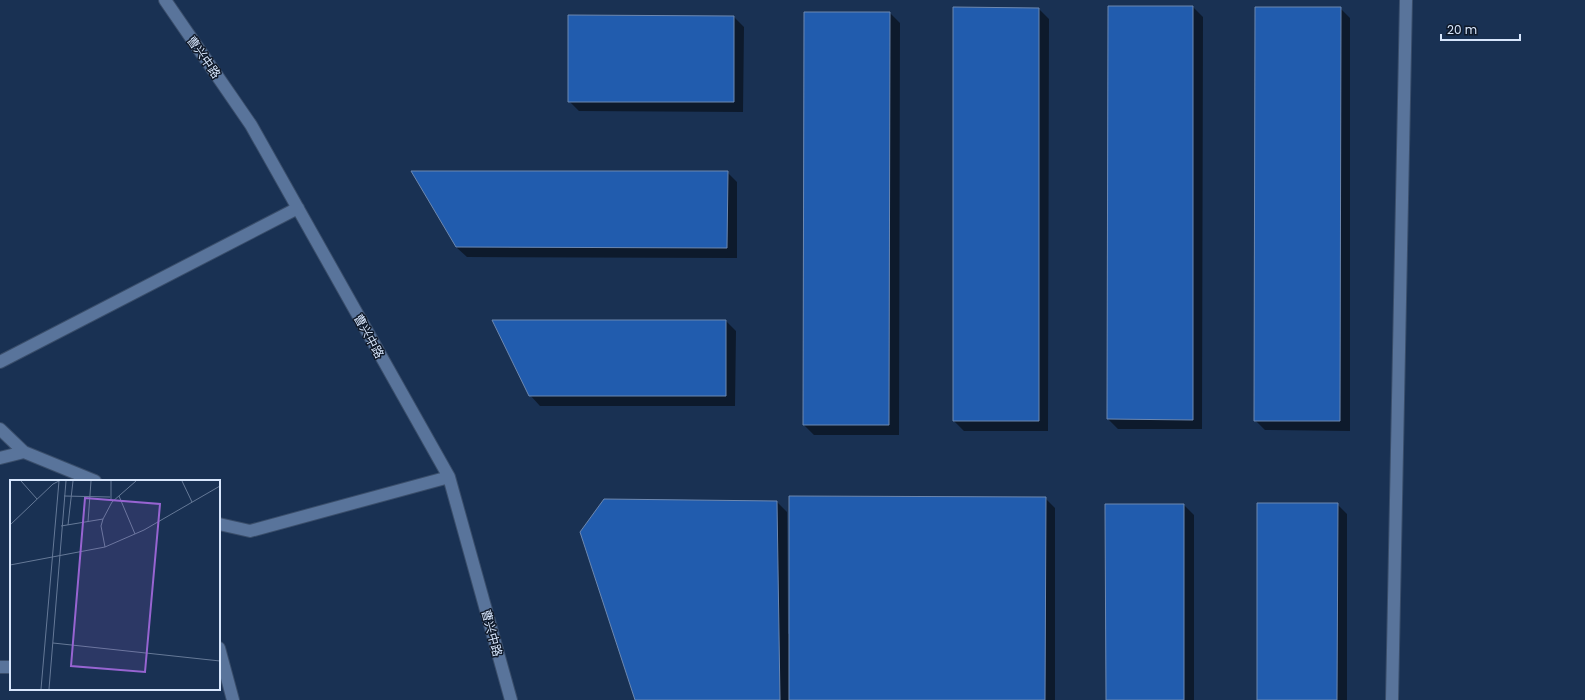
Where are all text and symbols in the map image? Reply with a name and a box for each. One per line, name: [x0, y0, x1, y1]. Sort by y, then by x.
scale bar: [1441, 16, 1520, 42]
text: 20 m: [1447, 21, 1477, 38]
street label: 曹兴中路: [183, 32, 225, 82]
street label: 曹兴中路: [350, 311, 388, 361]
inset map: [10, 480, 220, 690]
street label: 曹兴中路: [478, 608, 506, 658]

